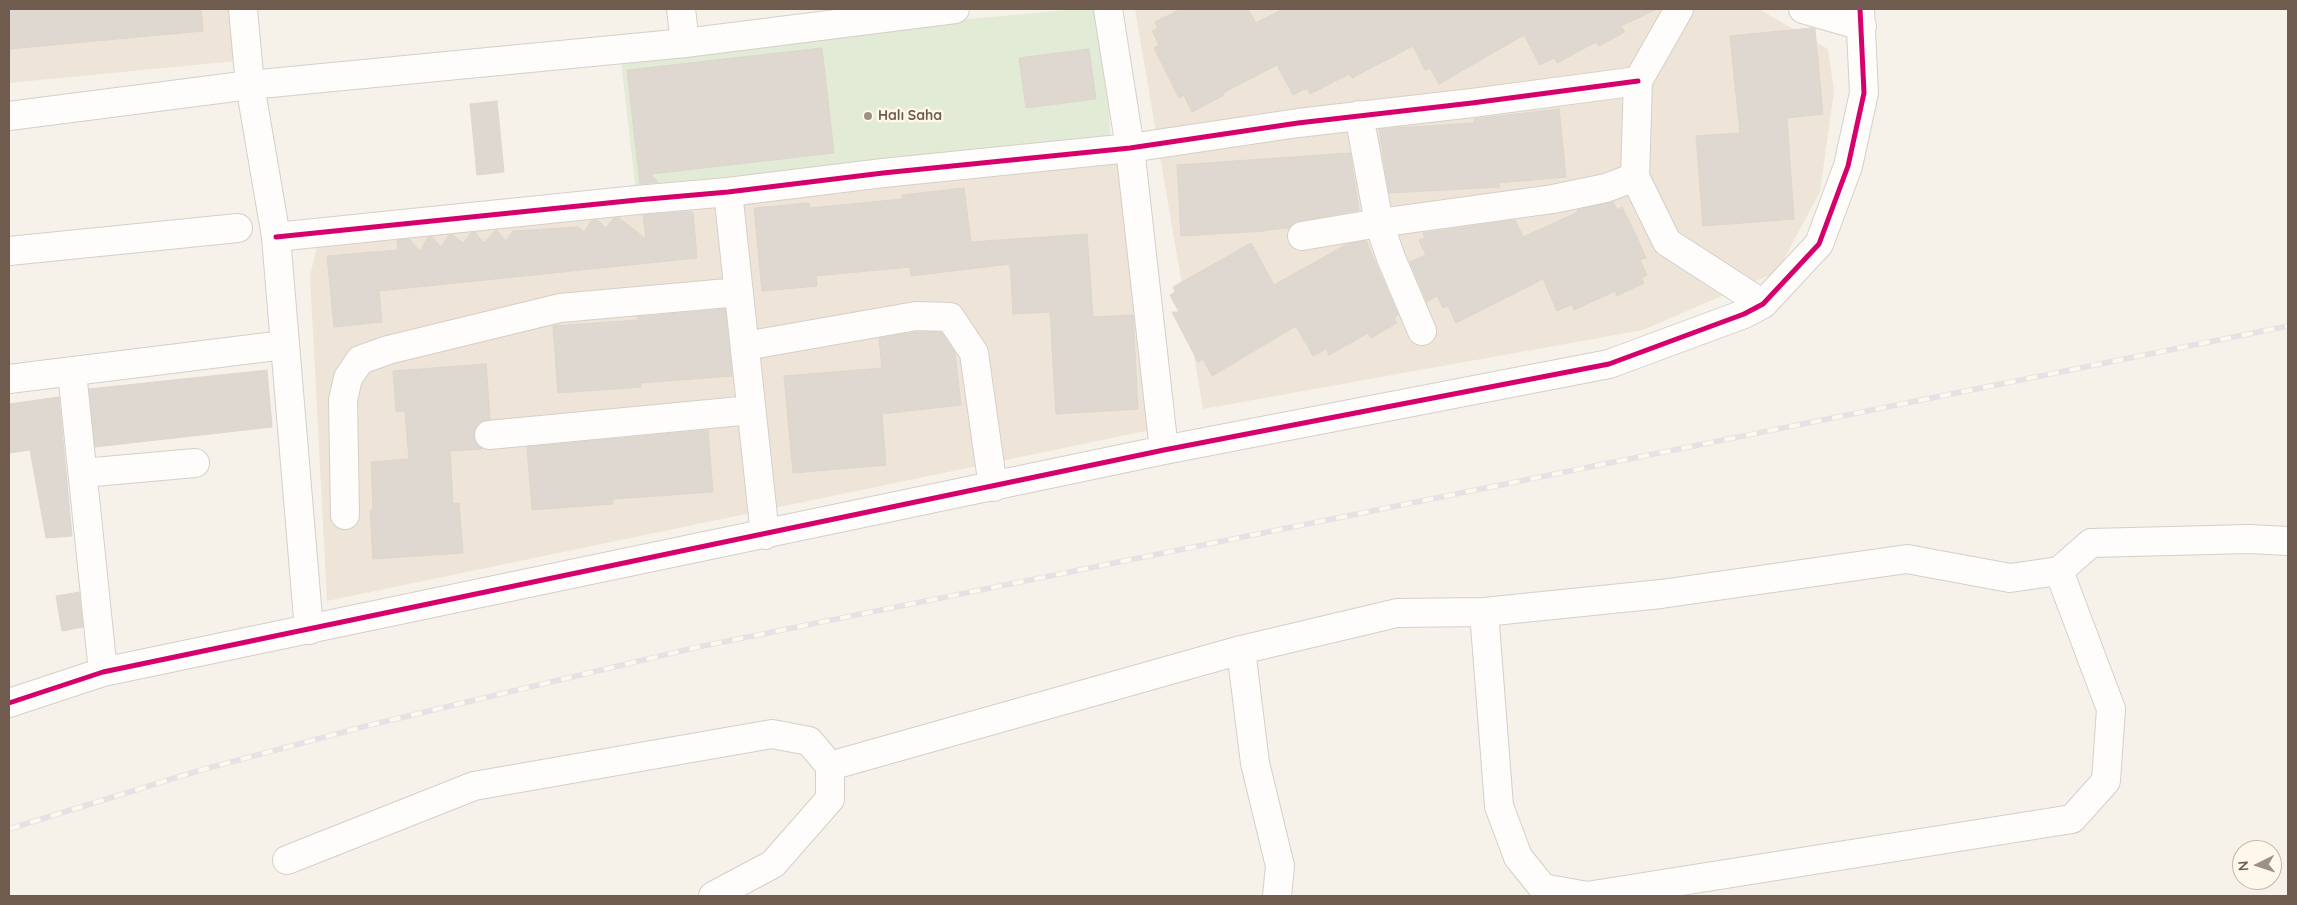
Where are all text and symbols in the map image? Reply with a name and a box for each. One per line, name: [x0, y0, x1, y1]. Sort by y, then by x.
place label: Halı Saha: [878, 108, 942, 124]
marker: Halı Saha: [862, 110, 874, 122]
north arrow: [2232, 840, 2282, 890]
text: N: [2234, 860, 2252, 872]

